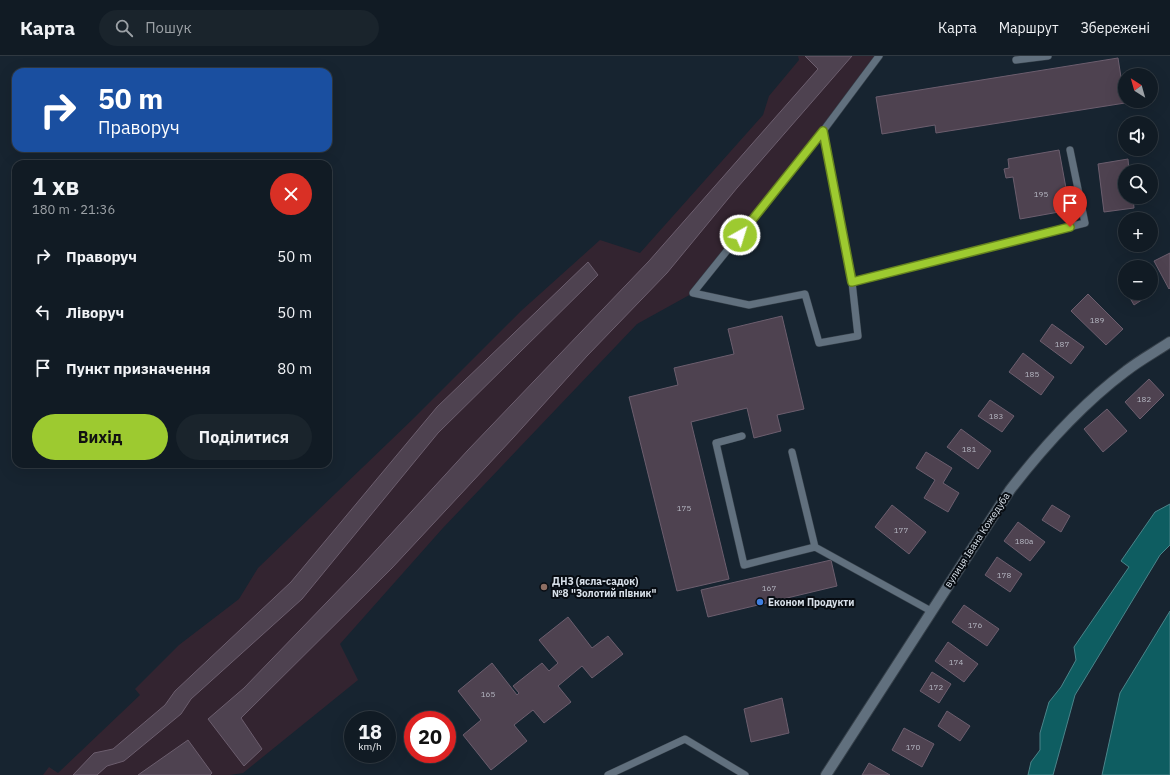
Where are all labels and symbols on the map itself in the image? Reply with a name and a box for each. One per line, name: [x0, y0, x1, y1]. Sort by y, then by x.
north arrow: [1118, 68, 1158, 108]
pin: [1053, 186, 1087, 227]
house number: 195: [1034, 189, 1048, 199]
position arrow: [719, 214, 761, 256]
house number: 189: [1090, 315, 1104, 325]
house number: 187: [1055, 339, 1069, 349]
house number: 185: [1025, 369, 1039, 379]
house number: 182: [1137, 394, 1151, 404]
house number: 183: [989, 411, 1003, 421]
house number: 181: [962, 444, 976, 454]
street label: вулиця Івана Кожедуба: [941, 489, 1013, 590]
house number: 175: [677, 503, 691, 513]
house number: 177: [894, 525, 908, 535]
house number: 180а: [1015, 536, 1034, 546]
house number: 178: [997, 570, 1011, 580]
place label: ДНЗ (ясла-садок) №8 "Золотий півник": [552, 575, 656, 600]
marker: ДНЗ (ясла-садок) №8 "Золотий півник": [539, 582, 549, 592]
house number: 167: [762, 583, 776, 593]
place label: Економ Продукти: [768, 596, 854, 609]
marker: Економ Продукти: [755, 597, 765, 607]
house number: 176: [968, 620, 982, 630]
house number: 174: [949, 657, 963, 667]
house number: 172: [929, 682, 943, 692]
house number: 165: [481, 689, 495, 699]
speed limit sign: 20: [404, 711, 456, 763]
house number: 170: [906, 742, 920, 752]

